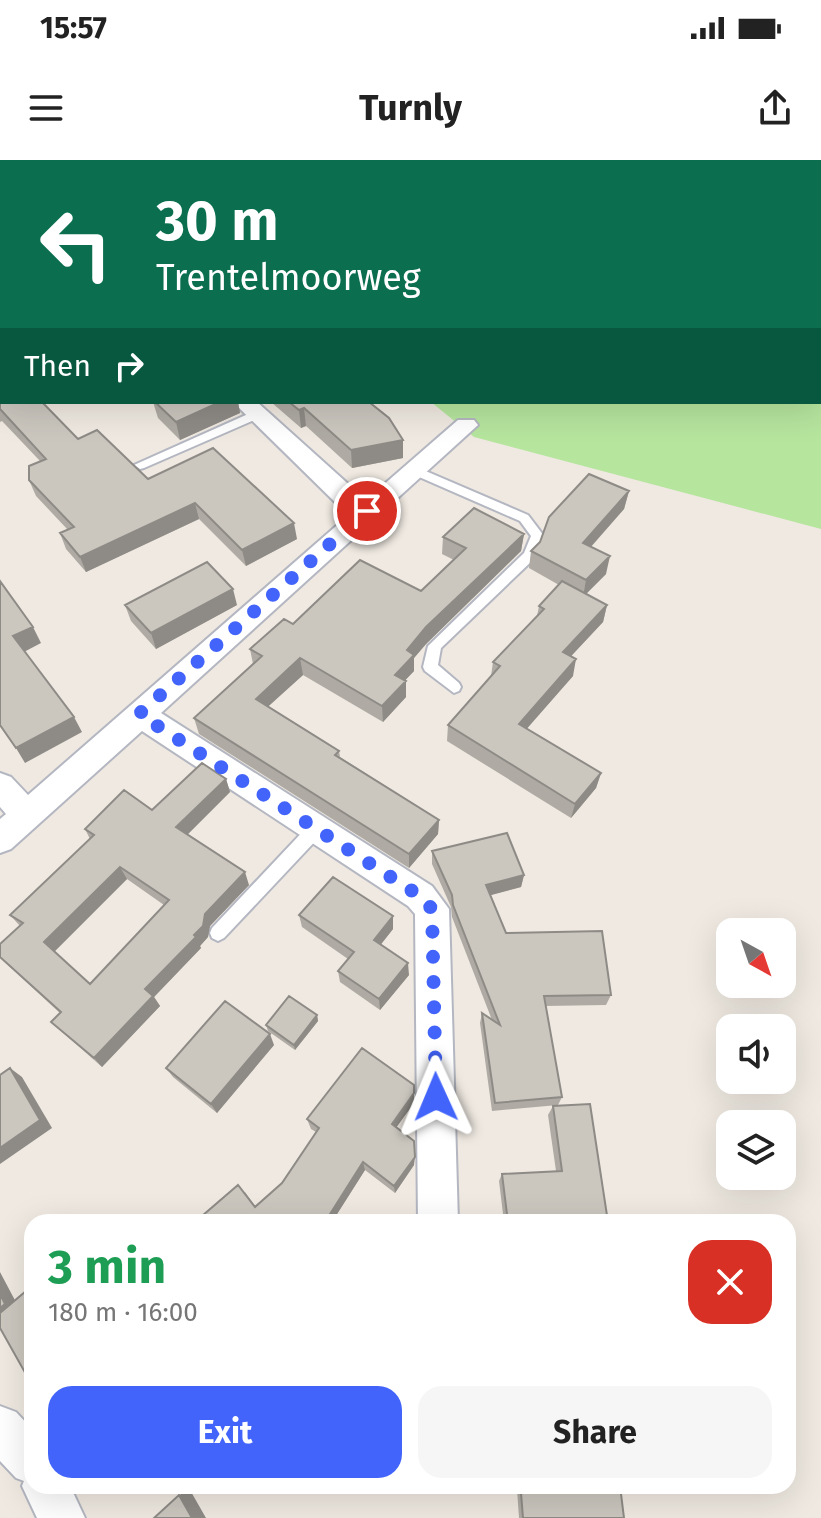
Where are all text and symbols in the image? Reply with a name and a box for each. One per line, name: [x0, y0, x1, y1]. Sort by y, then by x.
text: 15:57: [40, 10, 107, 46]
icon: menu: [24, 86, 68, 130]
text: Turnly: [359, 86, 462, 130]
icon: share: [753, 86, 797, 130]
text: 30 m: [156, 188, 278, 255]
icon: left: [24, 192, 128, 296]
text: Trentelmoorweg: [156, 256, 421, 300]
icon: right: [107, 344, 151, 388]
text: Then: [24, 348, 91, 384]
pin: [333, 477, 401, 545]
icon: arrive: [345, 489, 389, 533]
north arrow: [716, 918, 796, 998]
map controls: [716, 918, 796, 1190]
button: sound: [716, 1014, 796, 1094]
position arrow: [394, 1055, 478, 1139]
button: layers: [716, 1110, 796, 1190]
text: 3 min: [48, 1238, 166, 1296]
button: close: [688, 1240, 772, 1324]
text: 180 m · 16:00: [48, 1297, 198, 1328]
button: Exit: [48, 1386, 402, 1478]
button: Share: [418, 1386, 772, 1478]

